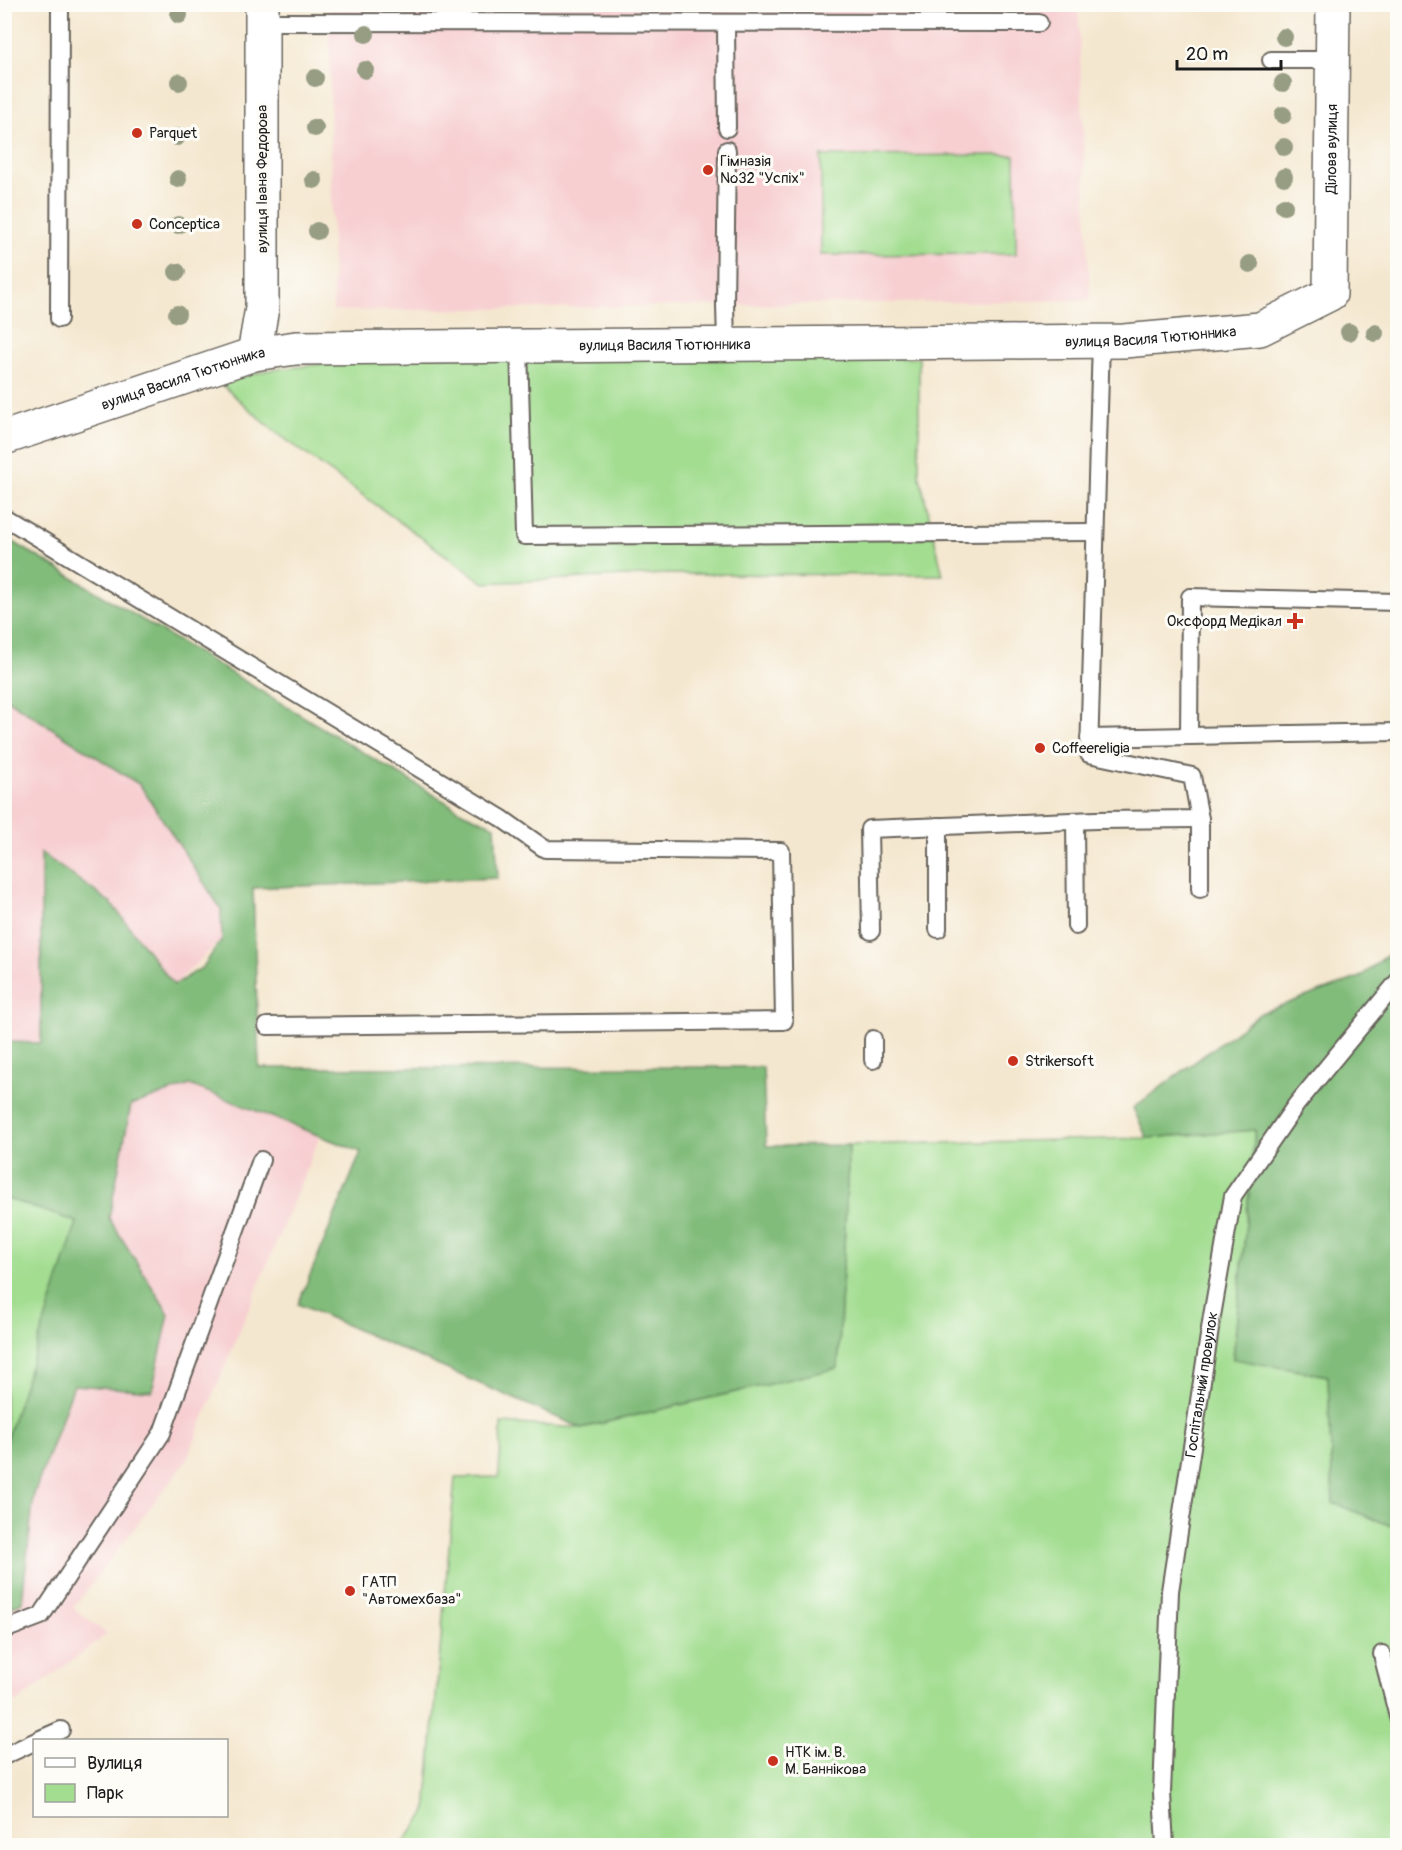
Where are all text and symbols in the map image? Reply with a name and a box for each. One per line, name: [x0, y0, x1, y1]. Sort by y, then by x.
scale bar: [1177, 33, 1280, 71]
text: 20 m: [1186, 43, 1228, 66]
street label: Ділова вулиця: [1322, 104, 1341, 195]
street label: вулиця Івана Федорова: [253, 105, 272, 253]
place label: Parquet: [149, 124, 198, 143]
marker: Parquet: [130, 126, 144, 140]
place label: Гімназія №32 "Успіх": [720, 152, 805, 188]
marker: Гімназія №32 "Успіх": [701, 163, 715, 177]
place label: Conceptica: [149, 215, 220, 234]
marker: Conceptica: [130, 217, 144, 231]
street label: вулиця Василя Тютюнника: [1065, 322, 1237, 351]
street label: вулиця Василя Тютюнника: [579, 335, 751, 355]
street label: вулиця Василя Тютюнника: [99, 343, 266, 414]
place label: Оксфорд Медікал: [1167, 612, 1282, 631]
marker: Оксфорд Медікал: [1286, 612, 1304, 630]
place label: Coffeereligia: [1052, 739, 1130, 758]
marker: Coffeereligia: [1033, 741, 1047, 755]
place label: Strikersoft: [1025, 1052, 1095, 1071]
marker: Strikersoft: [1006, 1054, 1020, 1068]
street label: Госпітальний провулок: [1181, 1310, 1222, 1459]
place label: ГАТП "Автомехбаза": [362, 1573, 461, 1609]
marker: ГАТП "Автомехбаза": [343, 1584, 357, 1598]
legend: [33, 1739, 228, 1817]
place label: НТК ім. В. М. Баннікова: [785, 1743, 866, 1779]
text: Вулиця: [87, 1752, 142, 1775]
marker: НТК ім. В. М. Баннікова: [766, 1754, 780, 1768]
text: Парк: [87, 1782, 124, 1805]

